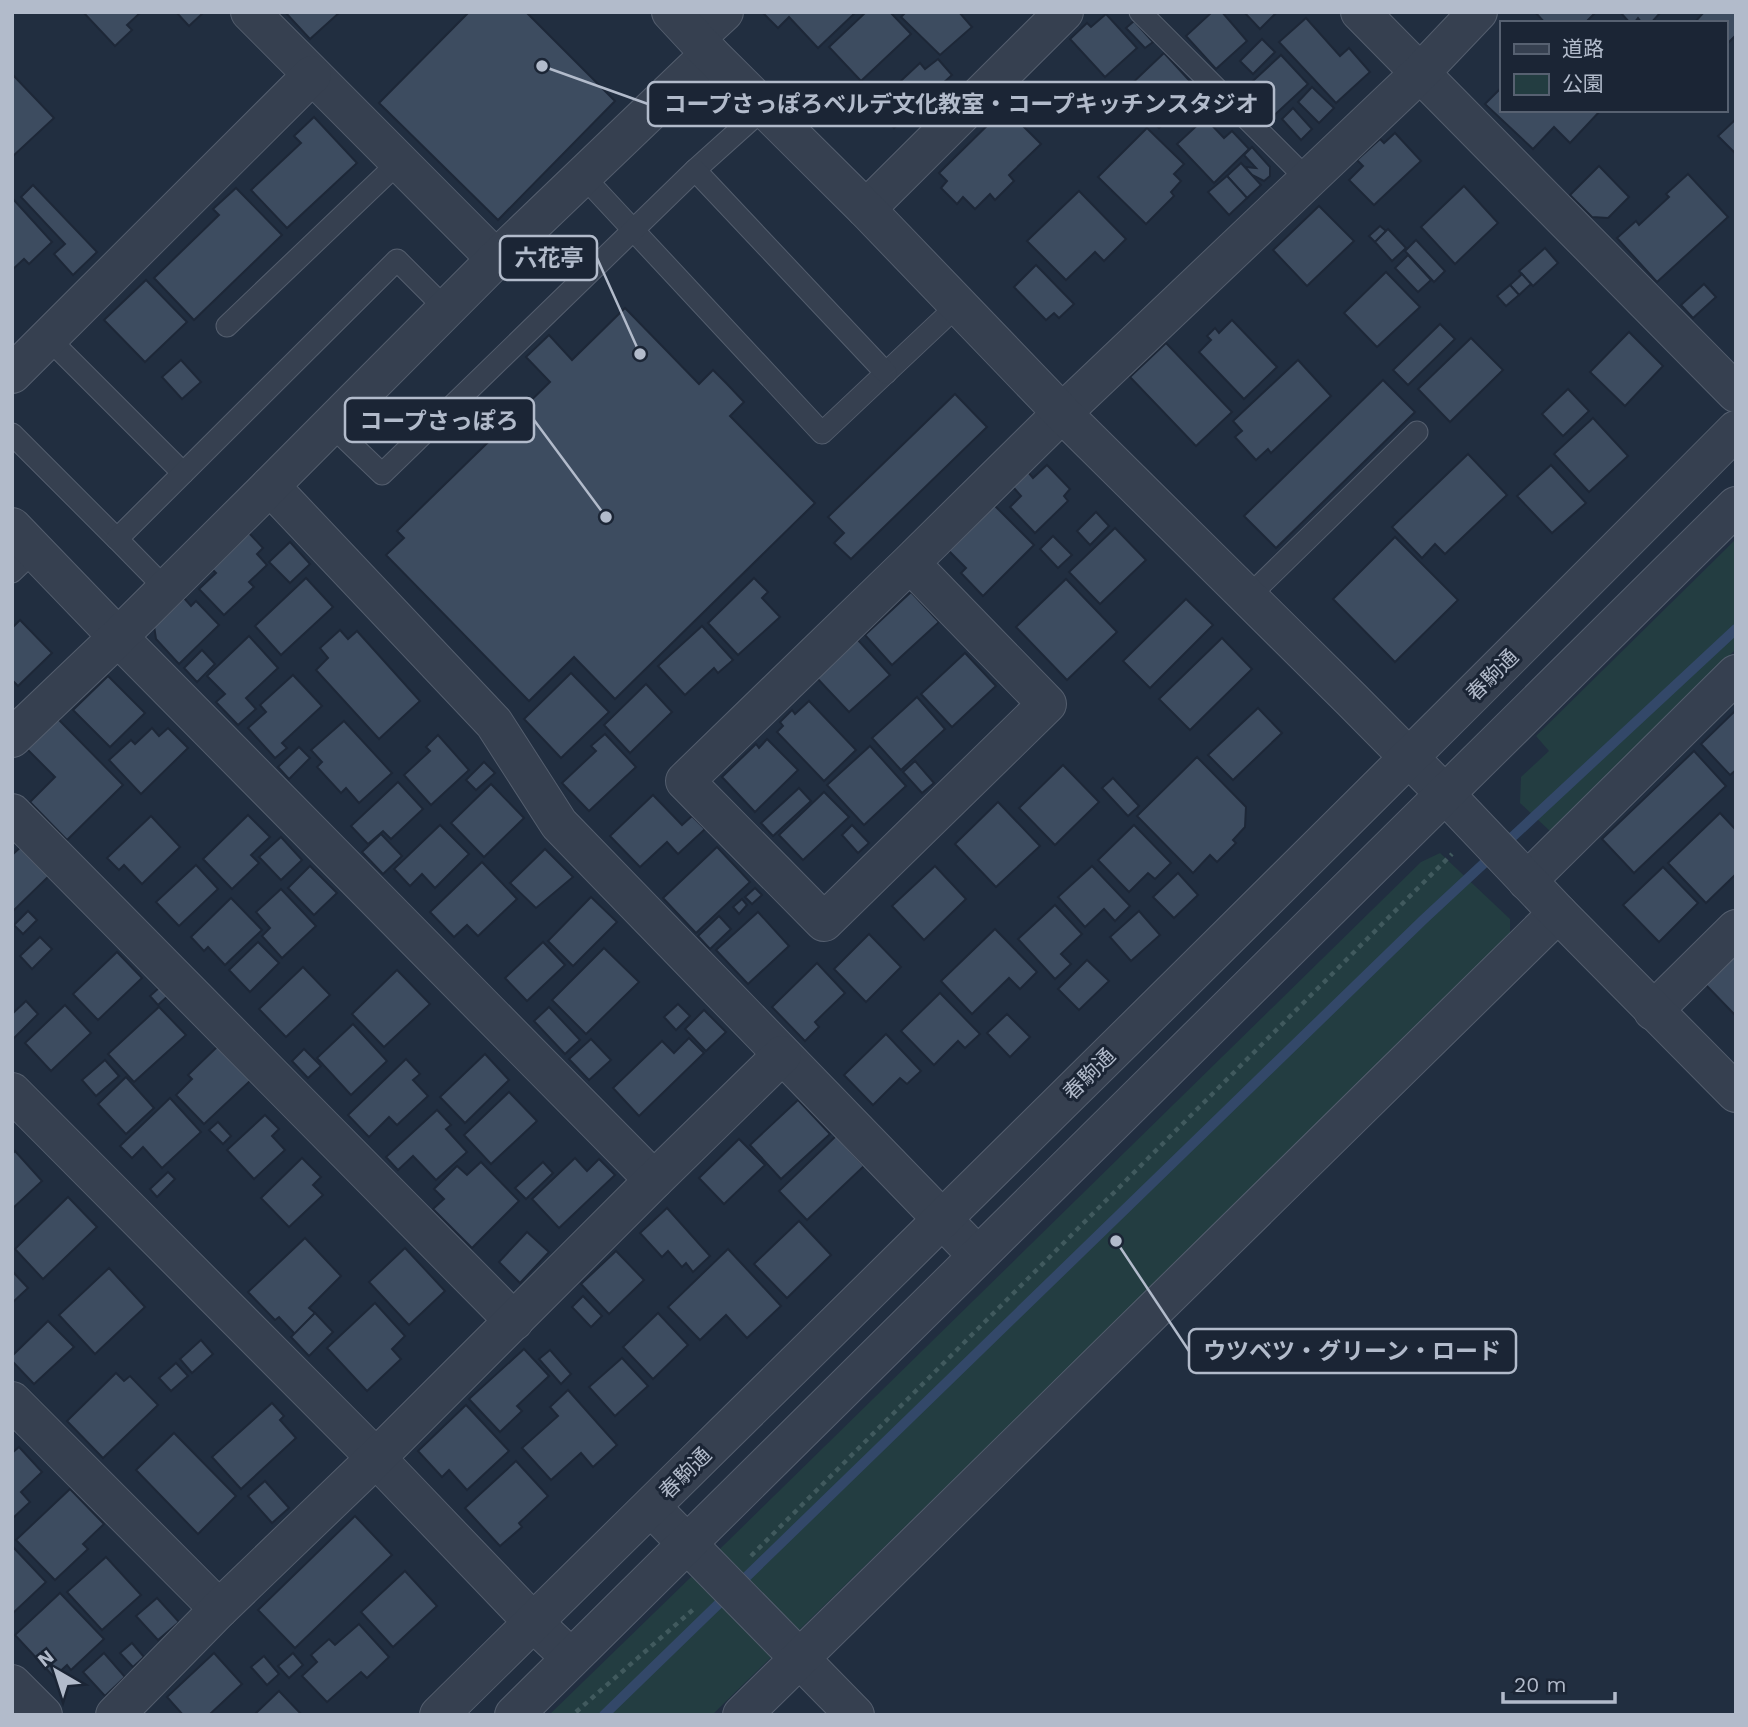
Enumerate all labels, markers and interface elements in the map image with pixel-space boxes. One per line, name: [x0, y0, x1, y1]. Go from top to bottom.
legend: [1500, 21, 1727, 112]
text: 道路: [1562, 36, 1604, 61]
text: 公園: [1562, 71, 1604, 96]
callout: コープさっぽろベルデ文化教室・コープキッチンスタジオ: [648, 82, 1274, 126]
text: コープさっぽろベルデ文化教室・コープキッチンスタジオ: [664, 91, 1258, 118]
callout: 六花亭: [500, 236, 597, 280]
text: 六花亭: [515, 245, 584, 272]
callout: コープさっぽろ: [345, 398, 534, 442]
text: コープさっぽろ: [359, 408, 519, 435]
street label: 春駒通: [1461, 644, 1523, 706]
street label: 春駒通: [1058, 1043, 1120, 1105]
callout: ウツベツ・グリーン・ロード: [1189, 1329, 1516, 1373]
text: ウツベツ・グリーン・ロード: [1203, 1338, 1501, 1365]
street label: 春駒通: [654, 1442, 716, 1504]
north arrow: [21, 1636, 91, 1706]
text: N: [33, 1645, 58, 1672]
scale bar: [1503, 1660, 1615, 1704]
text: 20 m: [1514, 1672, 1566, 1697]

